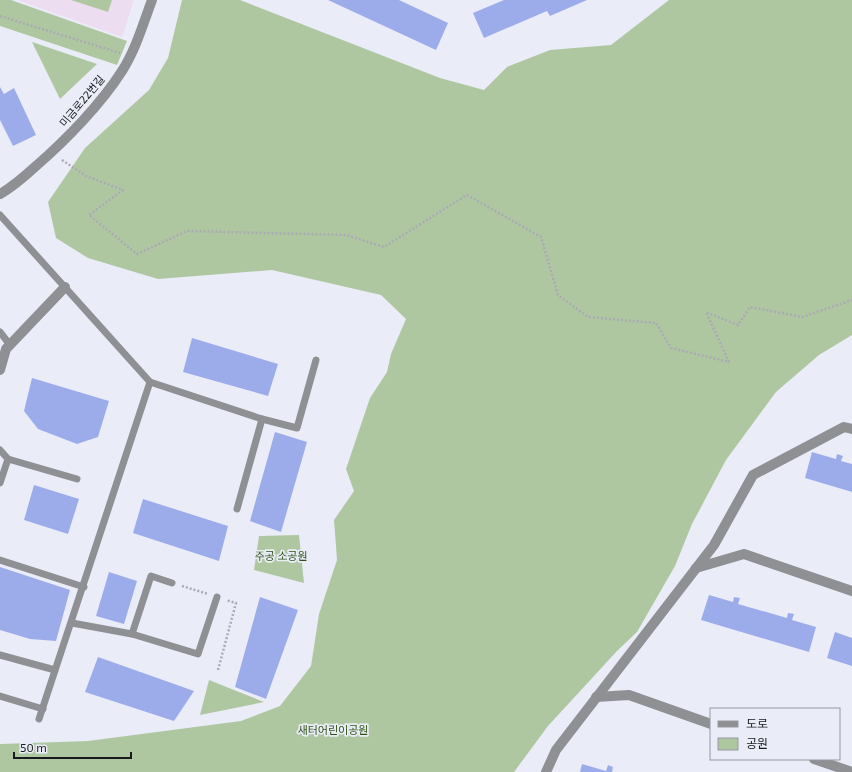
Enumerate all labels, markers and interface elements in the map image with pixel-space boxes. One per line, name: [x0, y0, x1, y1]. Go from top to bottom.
street label: 미금로22번길: [56, 72, 107, 129]
park label: 주공 소공원: [254, 549, 308, 562]
legend: [710, 708, 840, 760]
text: 도로: [746, 716, 768, 730]
park label: 새터어린이공원: [298, 723, 368, 736]
scale bar: [14, 734, 131, 760]
text: 공원: [746, 736, 768, 750]
text: 50 m: [20, 740, 47, 754]

